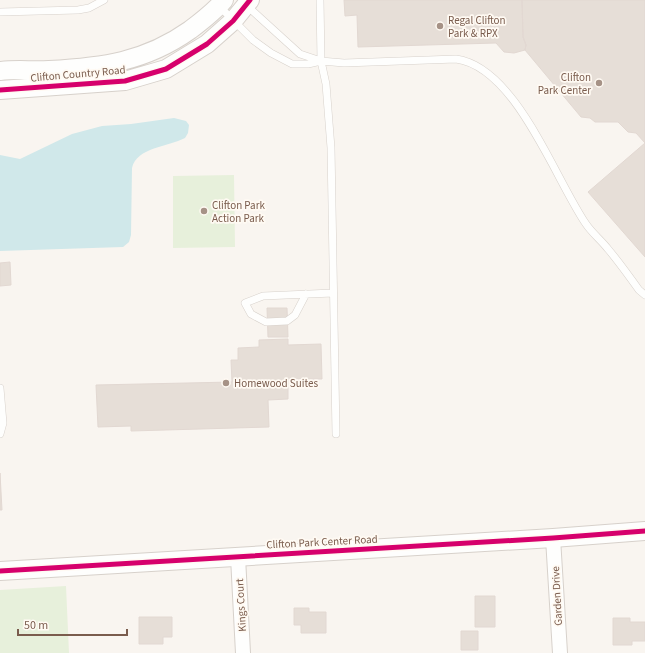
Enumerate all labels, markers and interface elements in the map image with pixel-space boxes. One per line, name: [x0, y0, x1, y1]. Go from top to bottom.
place label: Regal Clifton Park & RPX: [448, 13, 506, 41]
marker: Regal Clifton Park & RPX: [435, 21, 445, 31]
street label: Clifton Country Road: [30, 62, 126, 86]
place label: Clifton Park Center: [538, 70, 591, 98]
marker: Clifton Park Center: [594, 78, 604, 88]
place label: Clifton Park Action Park: [212, 198, 265, 226]
marker: Clifton Park Action Park: [199, 206, 209, 216]
place label: Homewood Suites: [234, 376, 318, 391]
marker: Homewood Suites: [221, 378, 231, 388]
street label: Clifton Park Center Road: [266, 532, 378, 552]
street label: Garden Drive: [548, 565, 566, 626]
street label: Kings Court: [232, 578, 250, 632]
scale bar: [18, 611, 127, 637]
text: 50 m: [24, 617, 48, 634]

